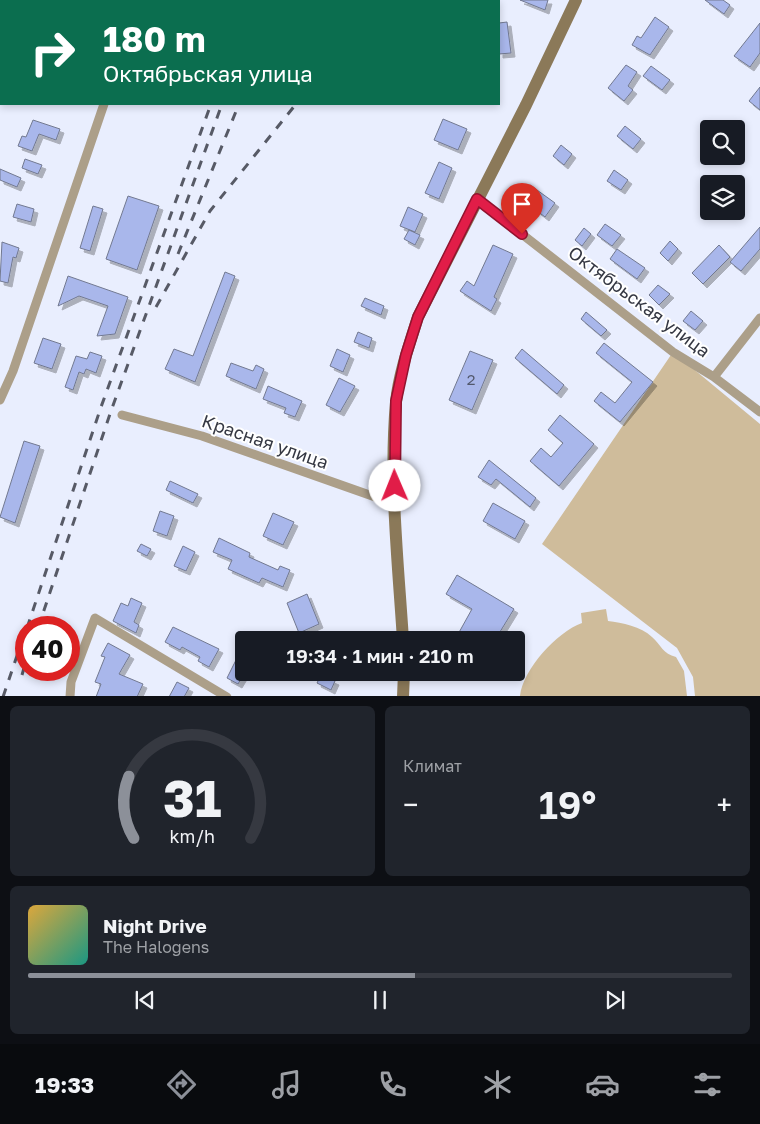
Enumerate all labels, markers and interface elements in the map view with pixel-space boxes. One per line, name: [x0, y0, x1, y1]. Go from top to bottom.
text: 180 m: [103, 18, 206, 60]
icon: right: [20, 20, 85, 85]
text: Октябрьская улица: [103, 60, 313, 87]
map controls: [700, 120, 745, 220]
button: search: [700, 120, 745, 165]
button: layers: [700, 175, 745, 220]
pin: [501, 183, 543, 234]
icon: arrive: [508, 190, 536, 218]
street label: Октябрьская улица: [564, 241, 715, 362]
house number: 2: [467, 370, 475, 388]
street label: Красная улица: [199, 409, 331, 473]
position arrow: [368, 459, 420, 511]
speed limit sign: 40: [15, 616, 80, 681]
text: 19:34 · 1 мин · 210 m: [286, 644, 474, 667]
text: Климат: [403, 756, 462, 776]
text: 31: [163, 766, 222, 828]
text: 19°: [539, 782, 596, 827]
text: −: [403, 788, 418, 821]
text: +: [717, 788, 732, 821]
text: km/h: [170, 825, 215, 847]
text: Night Drive: [103, 914, 207, 937]
text: The Halogens: [103, 937, 209, 957]
icon: previous: [131, 986, 159, 1014]
icon: pause: [366, 986, 394, 1014]
icon: next: [601, 986, 629, 1014]
icon: directions: [164, 1067, 199, 1102]
icon: music: [269, 1067, 304, 1102]
icon: phone: [375, 1067, 410, 1102]
icon: climate: [480, 1067, 515, 1102]
icon: car: [585, 1067, 620, 1102]
icon: filters: [690, 1067, 725, 1102]
text: 19:33: [35, 1071, 94, 1098]

